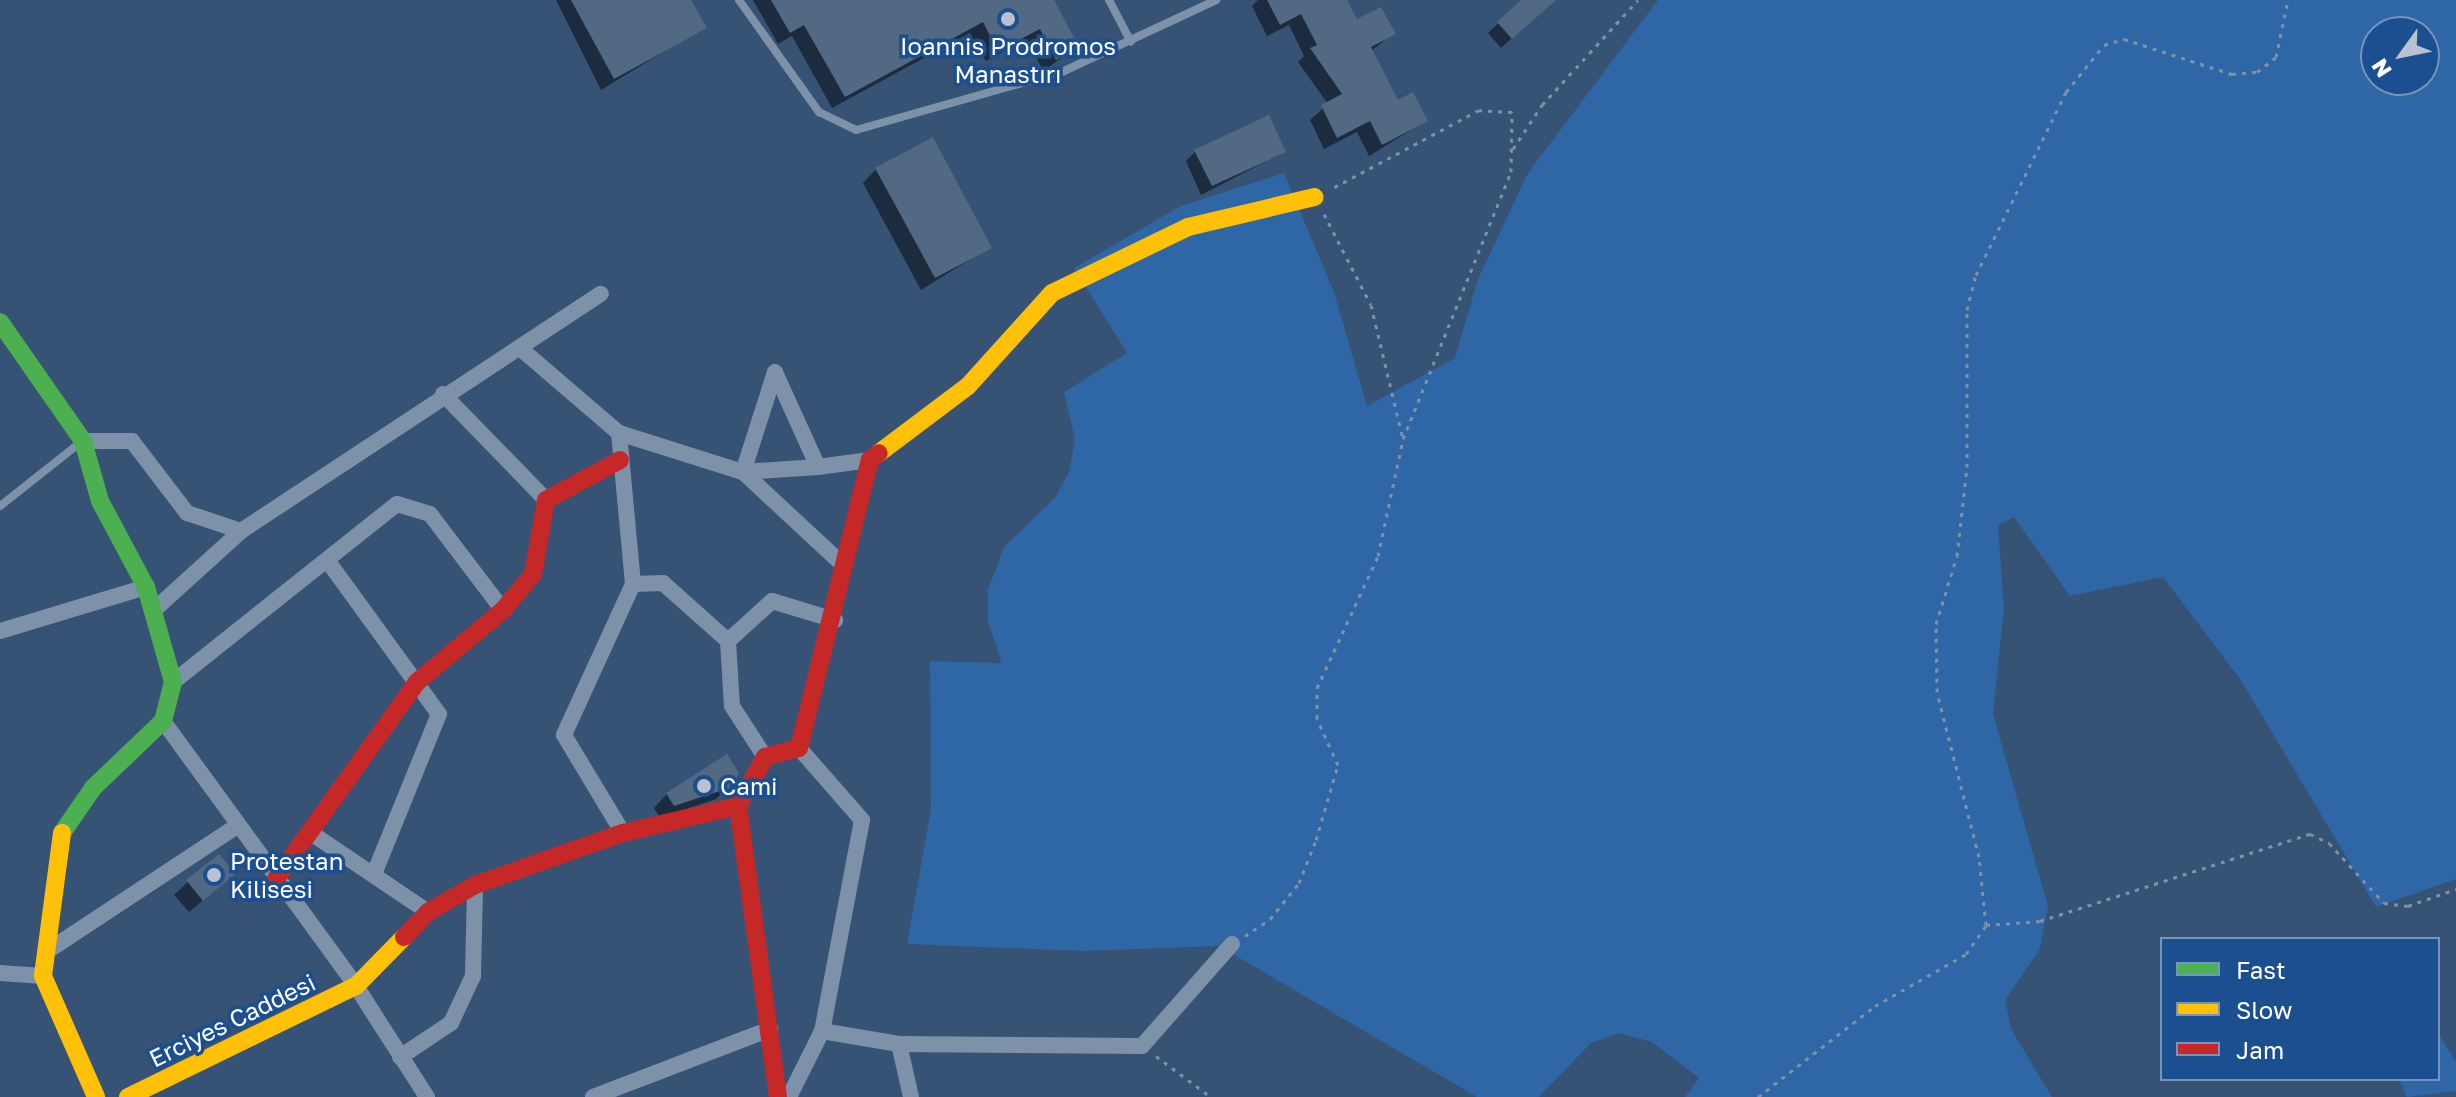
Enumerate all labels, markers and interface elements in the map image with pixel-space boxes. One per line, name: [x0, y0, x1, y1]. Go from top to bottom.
marker: Ioannis Prodromos Manastırı: [999, 10, 1017, 28]
north arrow: [2360, 16, 2440, 96]
place label: Ioannis Prodromos Manastırı: [900, 32, 1116, 88]
text: N: [2365, 54, 2397, 83]
place label: Cami: [720, 772, 778, 800]
marker: Cami: [695, 777, 713, 795]
place label: Protestan Kilisesi: [230, 847, 343, 903]
marker: Protestan Kilisesi: [205, 866, 223, 884]
legend: [2160, 937, 2440, 1081]
text: Fast: [2236, 955, 2286, 984]
street label: Erciyes Caddesi: [144, 967, 320, 1073]
text: Slow: [2236, 995, 2292, 1024]
text: Jam: [2236, 1035, 2284, 1064]

